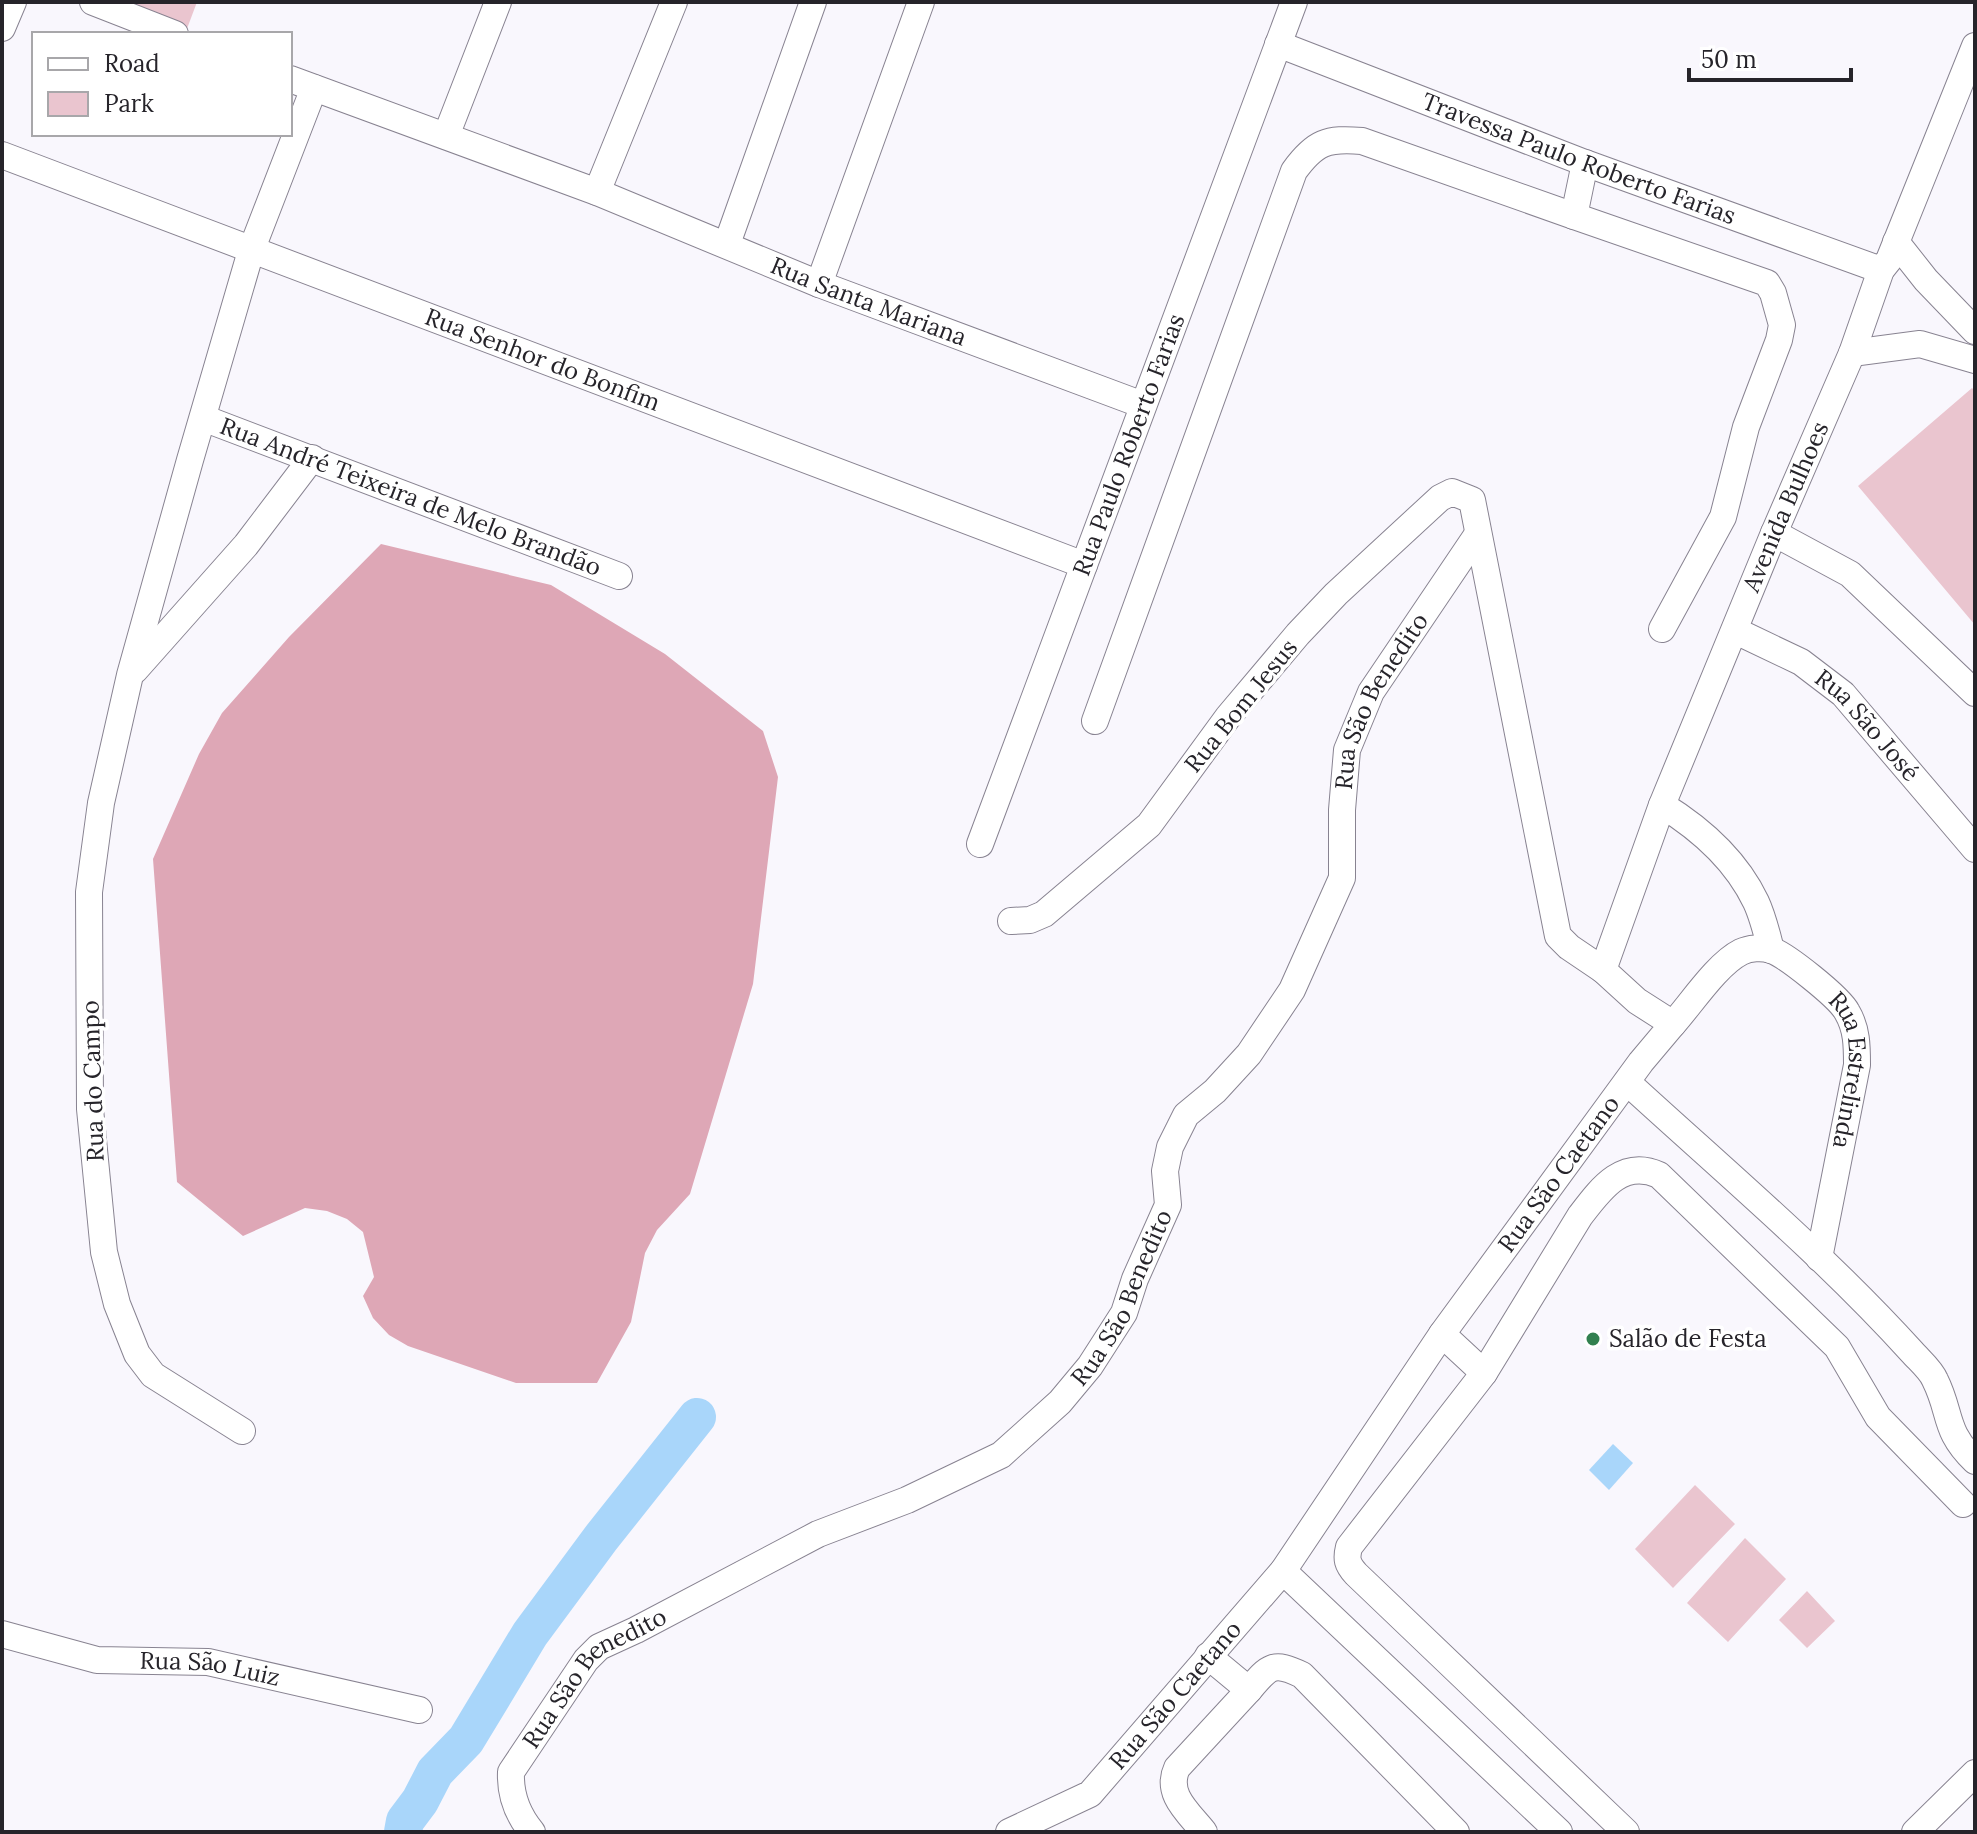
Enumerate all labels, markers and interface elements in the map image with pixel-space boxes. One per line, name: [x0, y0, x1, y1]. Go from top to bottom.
legend: [32, 32, 292, 136]
scale bar: [1689, 32, 1851, 82]
text: 50 m: [1701, 44, 1757, 75]
text: Road: [104, 48, 160, 79]
street label: Travessa Paulo Roberto Farias: [1418, 85, 1740, 231]
text: Park: [104, 88, 154, 119]
street label: Rua Santa Mariana: [766, 250, 971, 353]
street label: Rua Senhor do Bonfim: [421, 301, 665, 418]
street label: Rua Paulo Roberto Farias: [1065, 309, 1191, 580]
street label: Rua André Teixeira de Melo Brandão: [216, 410, 606, 583]
street label: Avenida Bulhoes: [1735, 417, 1835, 597]
street label: Rua São Benedito: [1328, 607, 1435, 791]
street label: Rua Bom Jesus: [1177, 633, 1304, 779]
street label: Rua São José: [1809, 662, 1926, 787]
street label: Rua Estrelinda: [1822, 985, 1873, 1151]
street label: Rua do Campo: [74, 1000, 111, 1162]
street label: Rua São Caetano: [1491, 1089, 1626, 1258]
street label: Rua São Benedito: [1064, 1205, 1179, 1392]
place label: Salão de Festa: [1609, 1323, 1767, 1354]
marker: Salão de Festa: [1584, 1330, 1602, 1348]
street label: Rua São Benedito: [515, 1601, 672, 1754]
street label: Rua São Caetano: [1102, 1614, 1248, 1776]
street label: Rua São Luiz: [139, 1645, 283, 1693]

